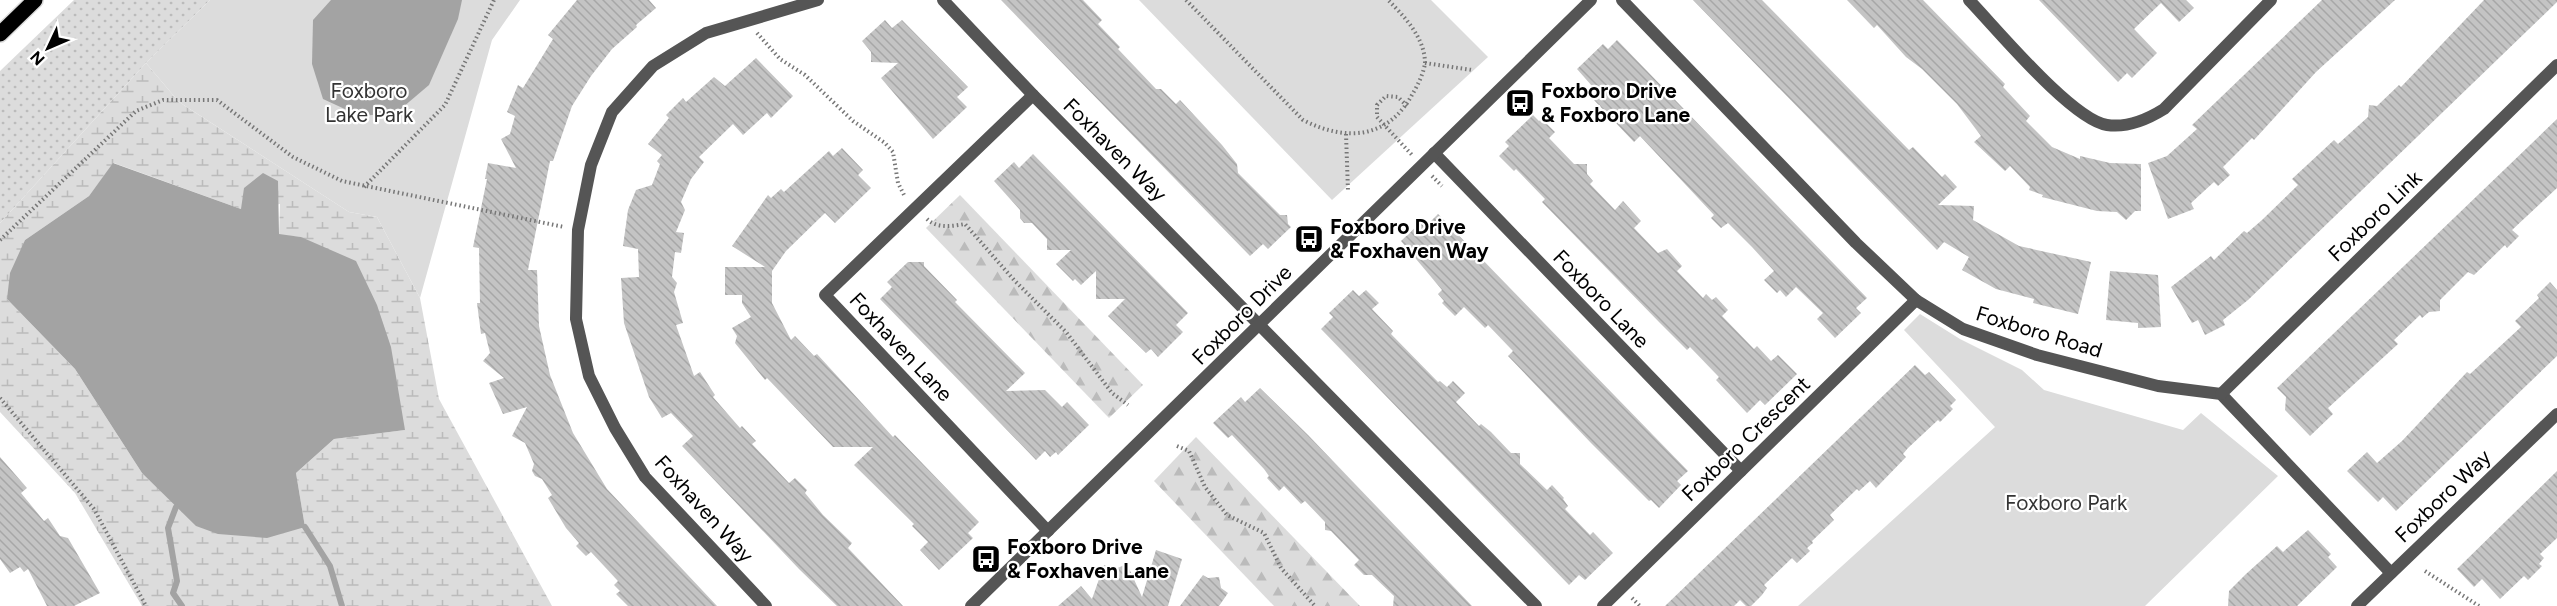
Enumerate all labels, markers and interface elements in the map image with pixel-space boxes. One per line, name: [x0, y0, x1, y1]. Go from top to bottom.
north arrow: [18, 18, 78, 78]
text: N: [26, 47, 49, 69]
park label: Foxboro Lake Park: [325, 78, 414, 127]
place label: Foxboro Drive & Foxboro Lane: [1541, 78, 1690, 127]
bus stop icon: Foxboro Drive & Foxboro Lane: [1504, 87, 1536, 119]
street label: Foxhaven Way: [1059, 93, 1172, 206]
street label: Foxboro Link: [2323, 164, 2427, 266]
place label: Foxboro Drive & Foxhaven Way: [1330, 214, 1490, 263]
bus stop icon: Foxboro Drive & Foxhaven Way: [1293, 223, 1325, 255]
street label: Foxboro Lane: [1548, 244, 1655, 353]
street label: Foxboro Drive: [1187, 260, 1297, 370]
street label: Foxhaven Lane: [845, 287, 958, 406]
street label: Foxboro Road: [1973, 300, 2105, 363]
street label: Foxboro Crescent: [1676, 371, 1815, 506]
street label: Foxboro Way: [2390, 444, 2496, 547]
street label: Foxhaven Way: [650, 450, 759, 567]
park label: Foxboro Park: [2005, 490, 2128, 515]
place label: Foxboro Drive & Foxhaven Lane: [1007, 534, 1169, 583]
bus stop icon: Foxboro Drive & Foxhaven Lane: [970, 543, 1002, 575]

